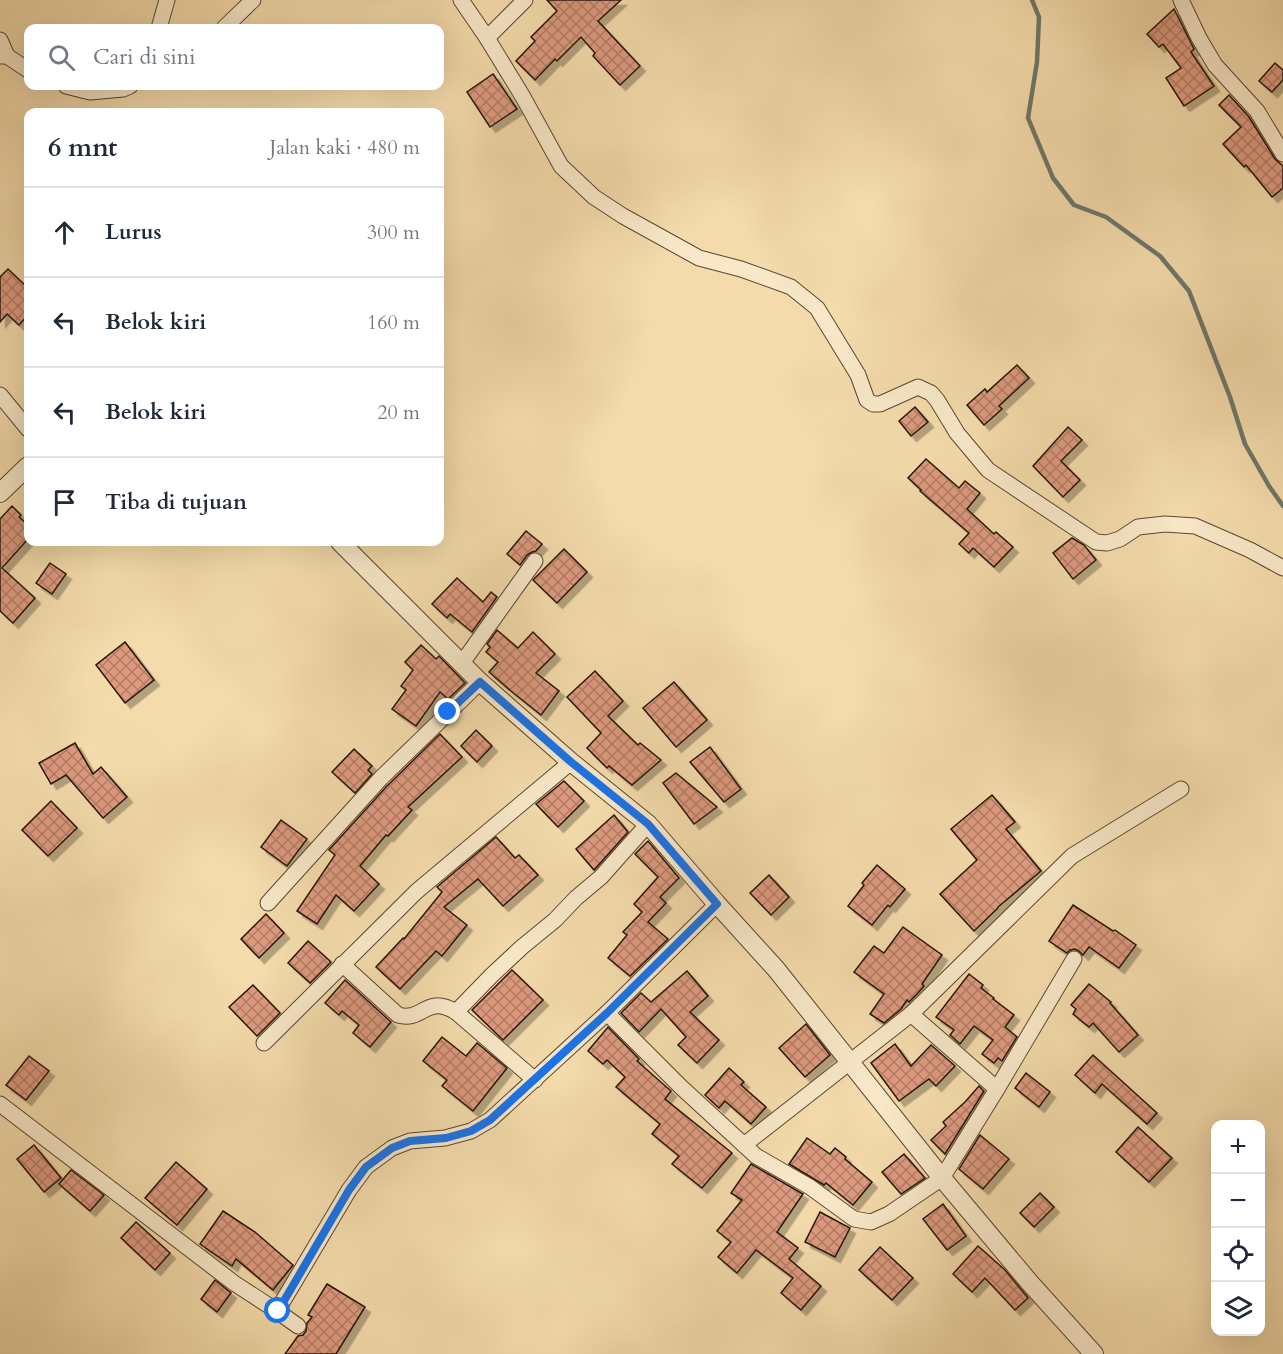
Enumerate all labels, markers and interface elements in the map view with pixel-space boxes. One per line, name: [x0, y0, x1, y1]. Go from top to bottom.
search box: [24, 24, 444, 90]
icon: search: [45, 41, 78, 74]
text: Cari di sini: [93, 42, 196, 72]
text: 6 mnt: [48, 130, 117, 165]
text: Jalan kaki · 480 m: [270, 134, 420, 161]
icon: ahead: [48, 216, 81, 249]
text: Lurus: [105, 217, 162, 247]
text: 300 m: [367, 219, 420, 246]
icon: left: [48, 306, 81, 339]
text: Belok kiri: [105, 307, 206, 337]
text: 160 m: [367, 309, 420, 336]
icon: left: [48, 396, 81, 429]
text: Belok kiri: [105, 397, 206, 427]
text: 20 m: [377, 399, 420, 426]
icon: arrive: [48, 486, 81, 519]
text: Tiba di tujuan: [105, 487, 247, 517]
route end: [434, 698, 460, 724]
map controls: [1211, 1120, 1265, 1336]
button: +: [1211, 1120, 1265, 1174]
button: −: [1211, 1174, 1265, 1228]
button: locate: [1211, 1228, 1265, 1282]
button: layers: [1211, 1282, 1265, 1336]
route start: [264, 1297, 290, 1323]

